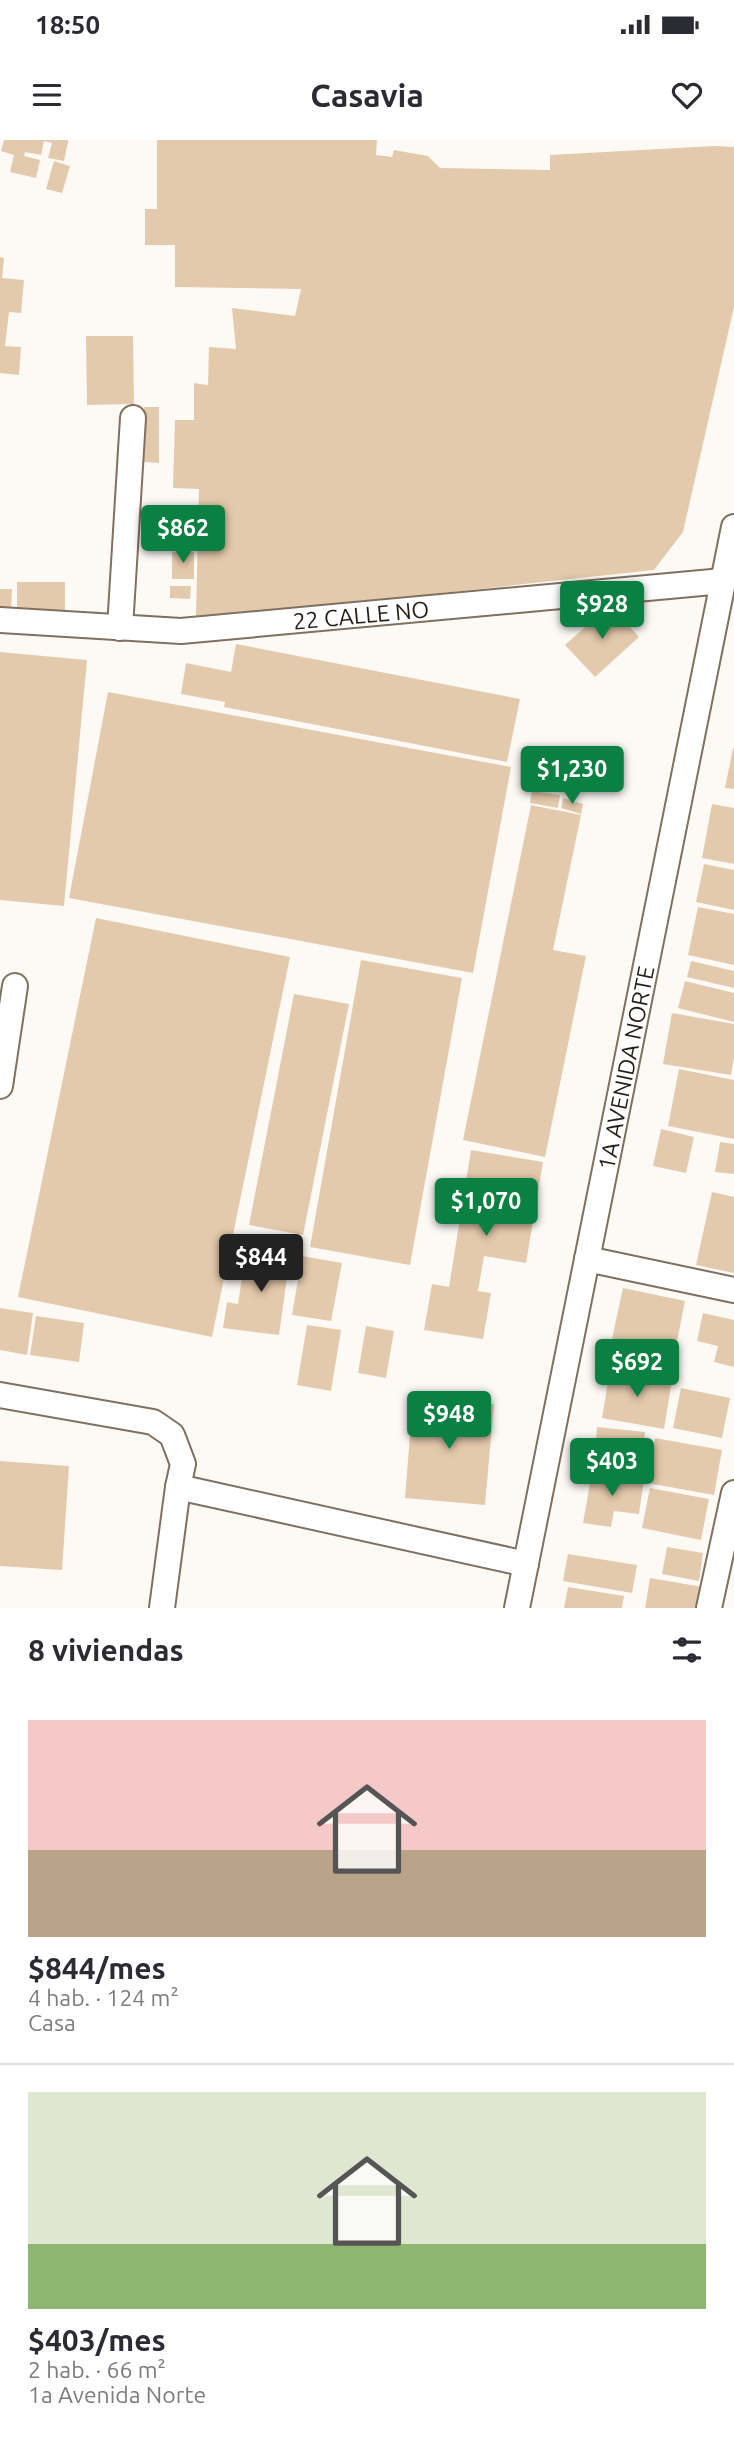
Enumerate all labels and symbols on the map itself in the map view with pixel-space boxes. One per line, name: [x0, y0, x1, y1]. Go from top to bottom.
pin: $862: [142, 506, 224, 565]
pin: $928: [561, 582, 643, 641]
street label: 22 CALLE NO: [292, 596, 430, 633]
pin: $1,230: [515, 746, 629, 806]
street label: 1A AVENIDA NORTE: [593, 964, 658, 1172]
pin: $1,070: [429, 1178, 543, 1238]
pin: $844: [220, 1234, 302, 1294]
pin: $692: [596, 1340, 678, 1399]
pin: $948: [408, 1392, 490, 1451]
pin: $403: [571, 1438, 653, 1498]

